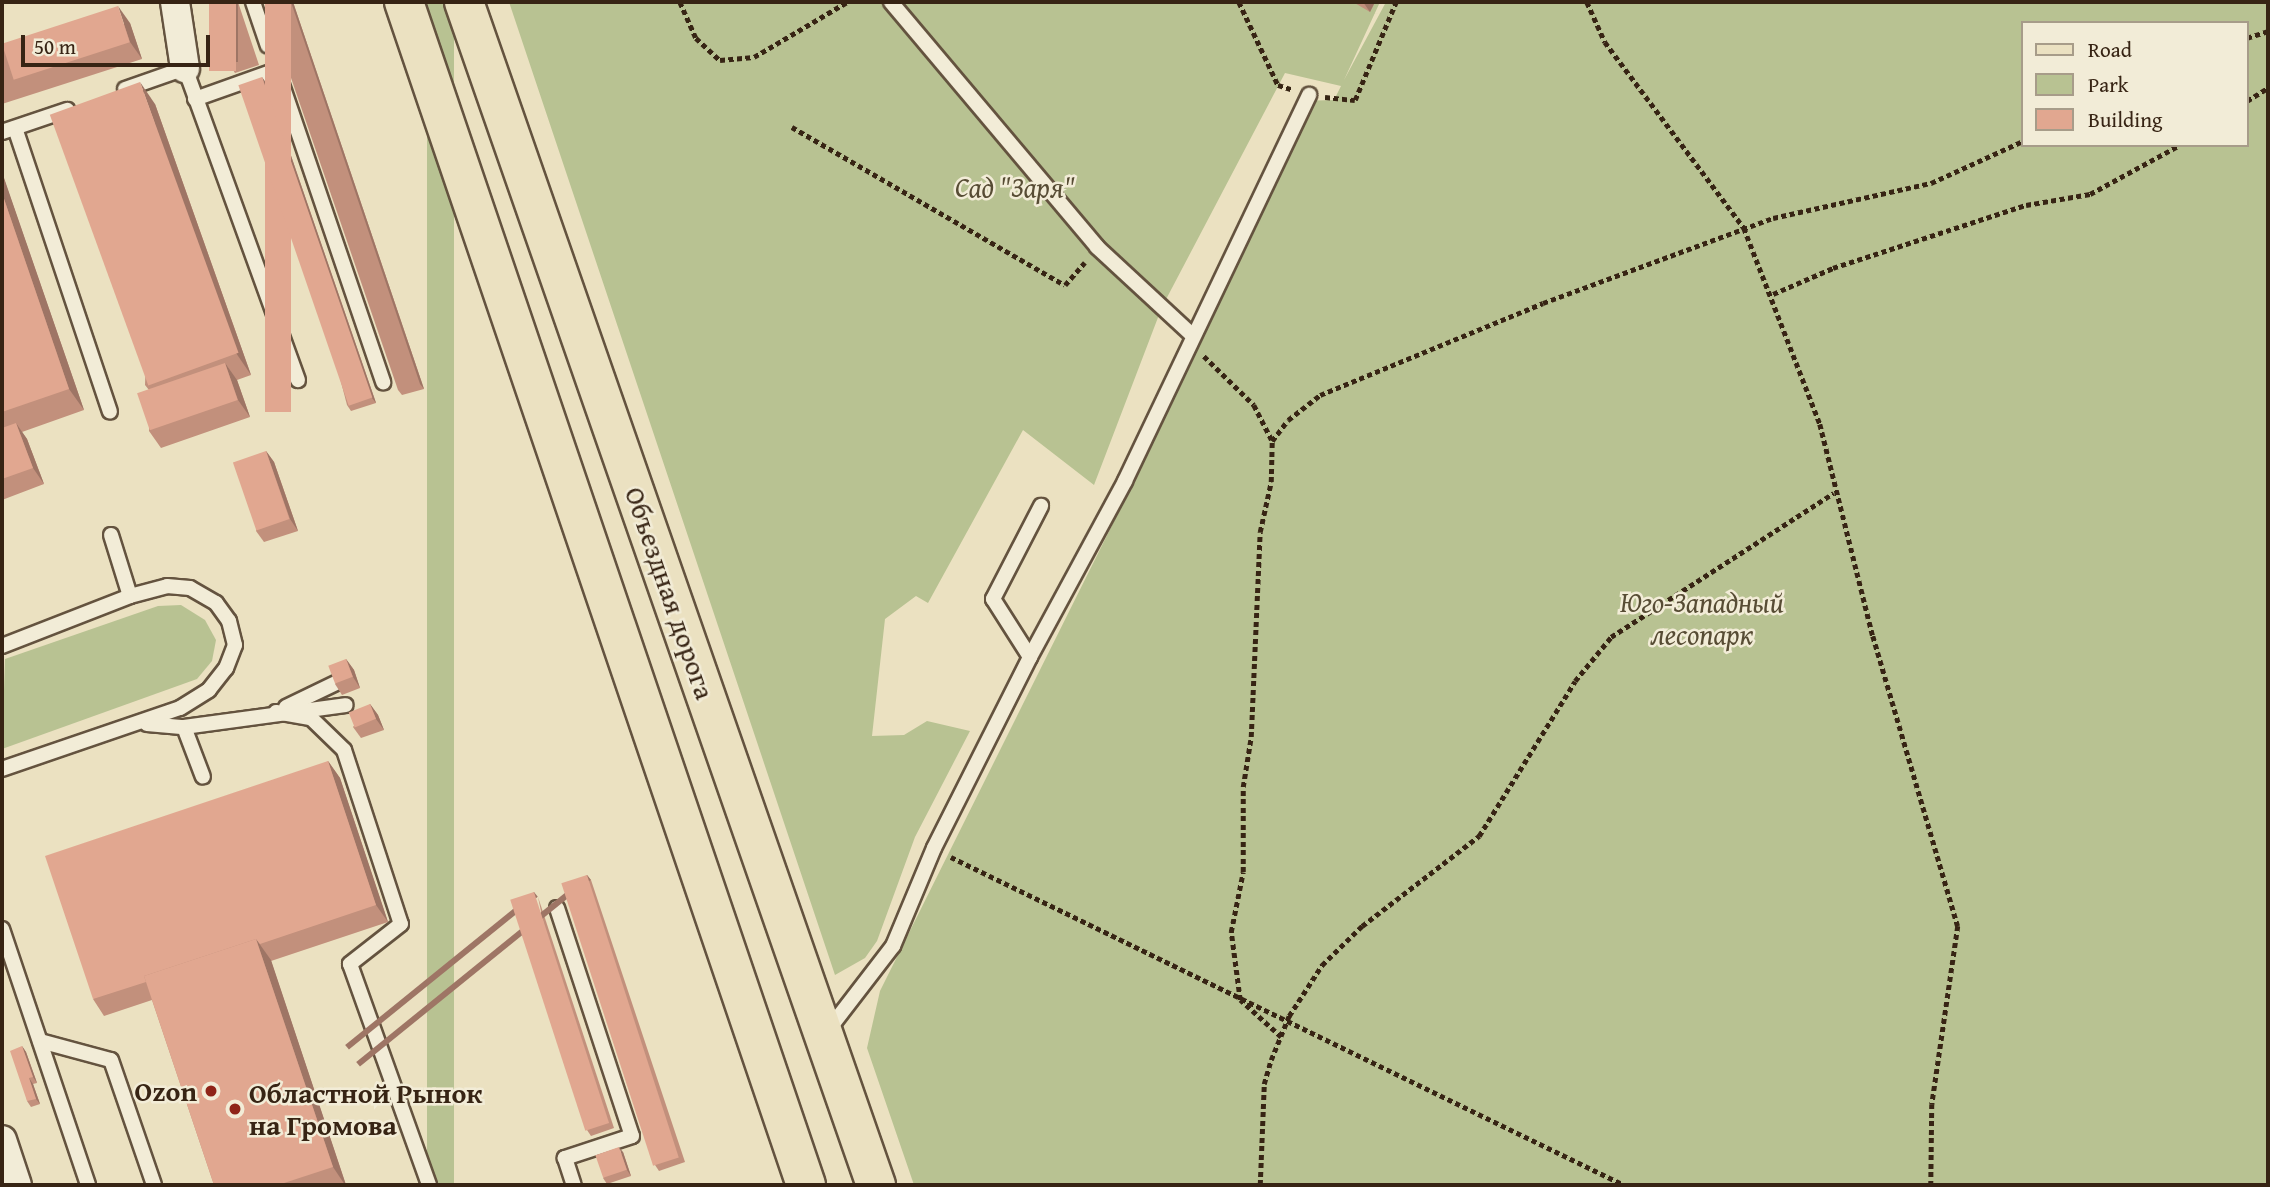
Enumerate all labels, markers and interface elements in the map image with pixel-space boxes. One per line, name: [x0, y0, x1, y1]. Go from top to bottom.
scale bar: [24, 21, 214, 65]
legend: [2022, 21, 2249, 147]
text: 50 m: [34, 31, 76, 62]
text: Road: [2088, 34, 2132, 65]
text: Park: [2088, 69, 2129, 100]
text: Building: [2088, 104, 2162, 135]
park label: Сад "Заря": [955, 170, 1075, 204]
street label: Объездная дорога: [618, 482, 722, 704]
park label: Юго-Западный лесопарк: [1620, 585, 1784, 651]
place label: Ozon: [135, 1074, 197, 1108]
place label: Областной Рынок на Громова: [249, 1076, 482, 1142]
marker: Ozon: [203, 1083, 219, 1099]
marker: Областной Рынок на Громова: [227, 1101, 243, 1117]

